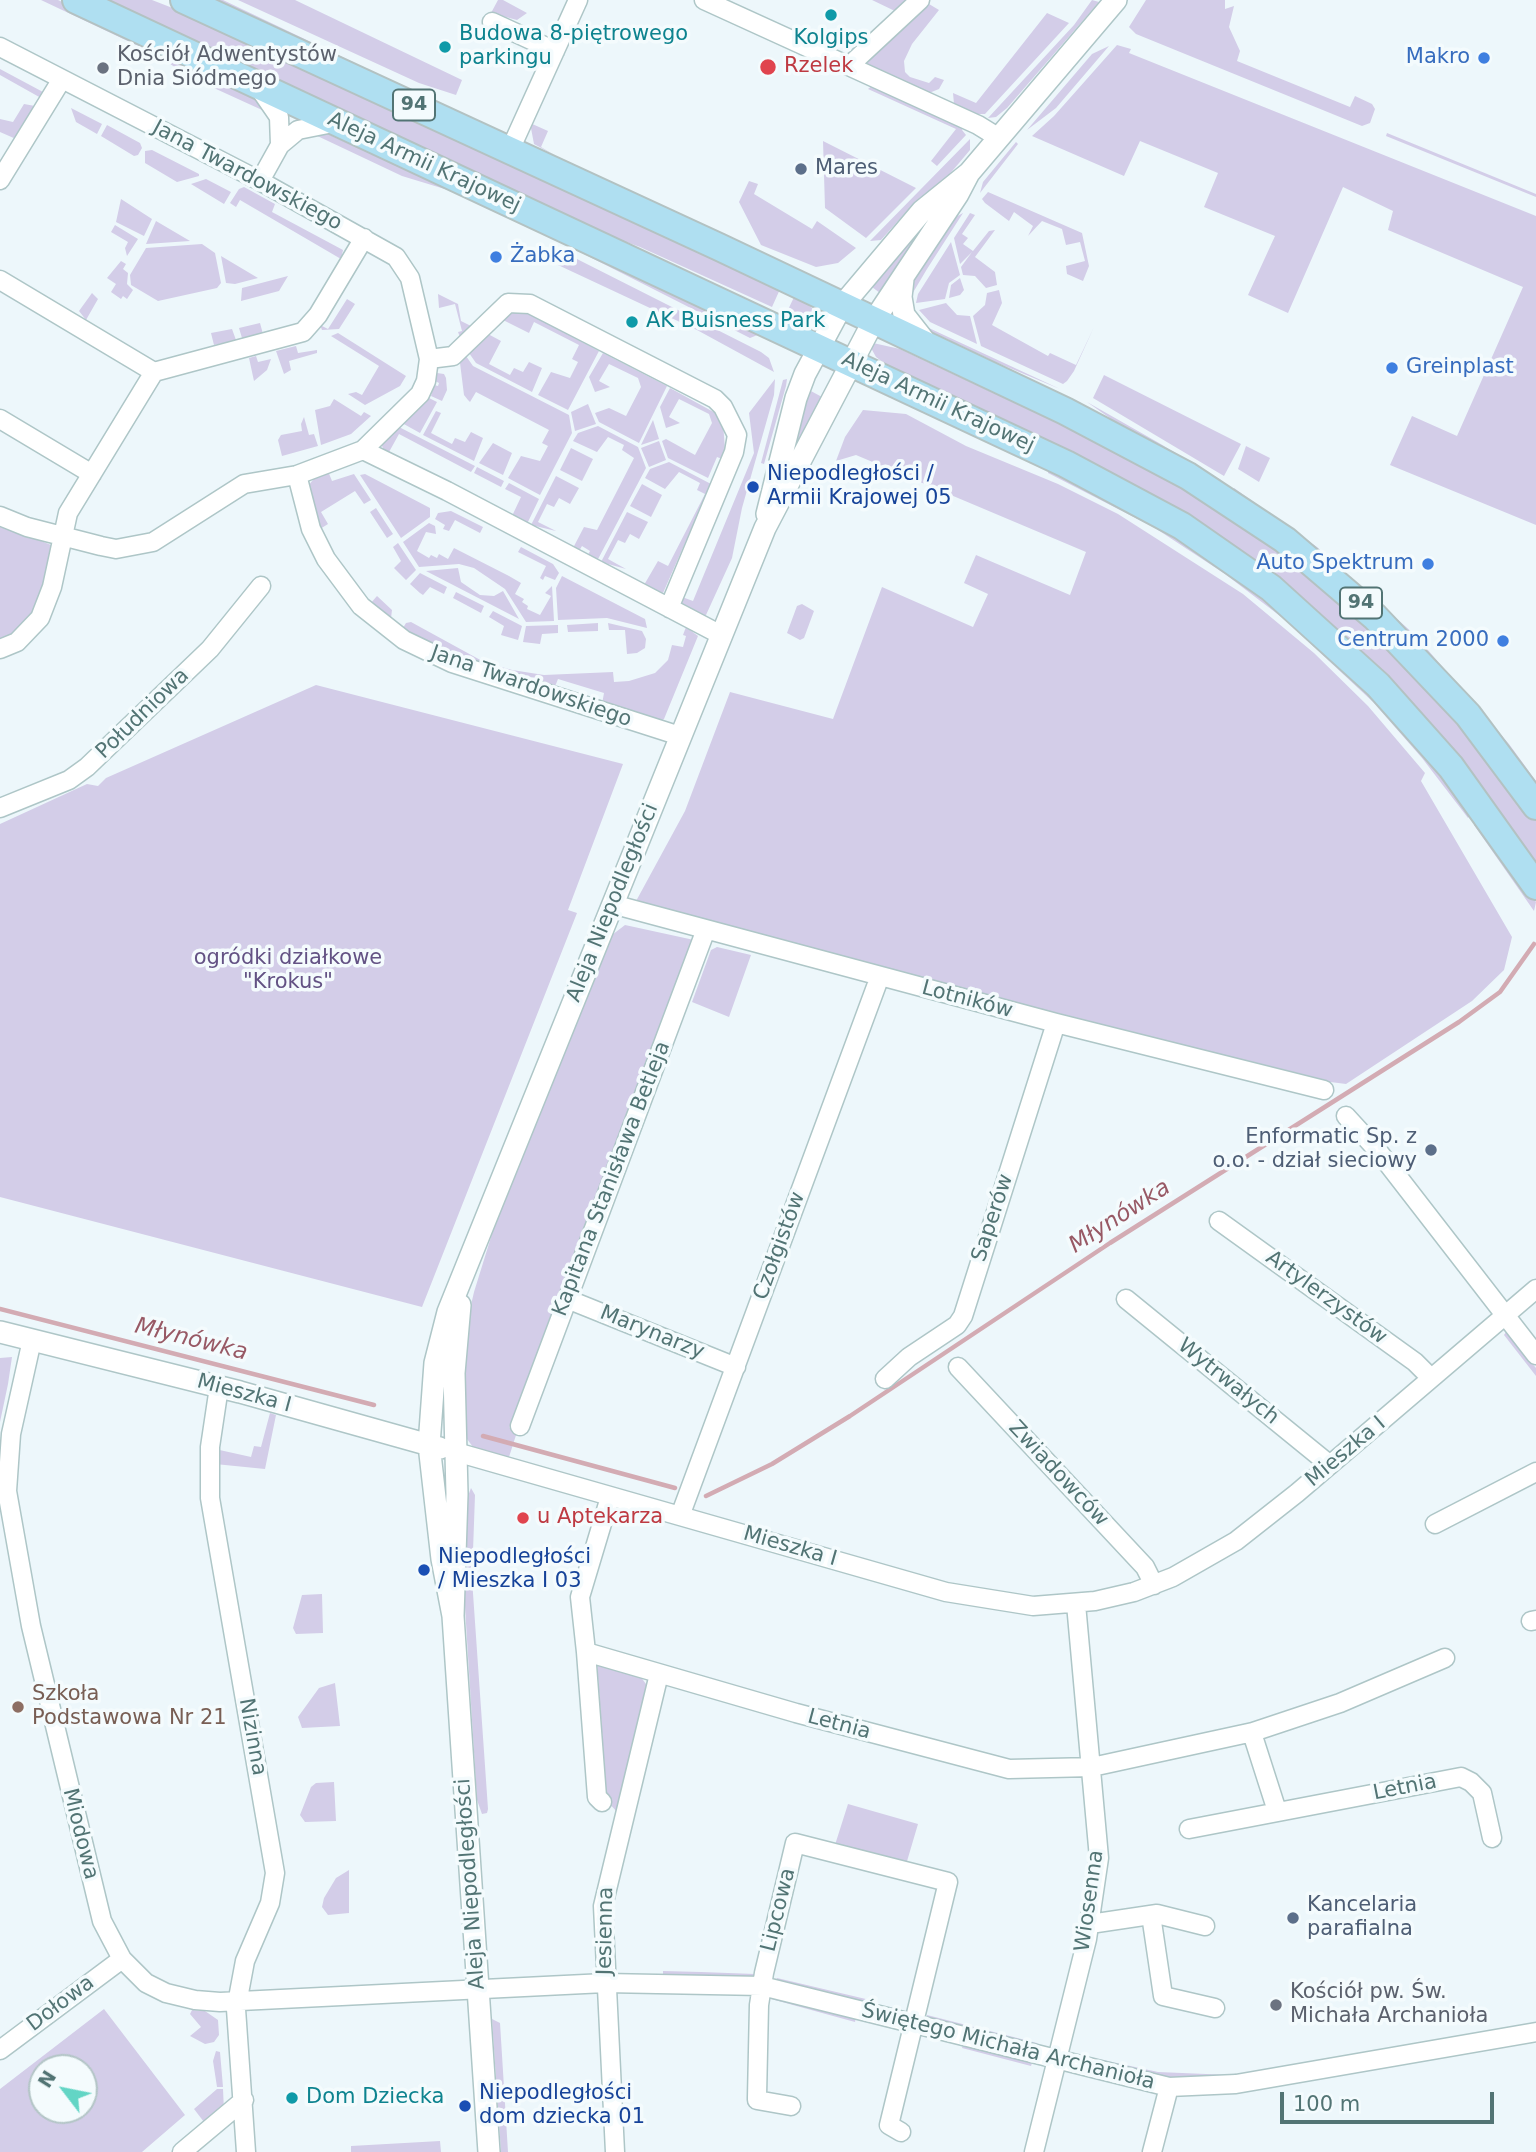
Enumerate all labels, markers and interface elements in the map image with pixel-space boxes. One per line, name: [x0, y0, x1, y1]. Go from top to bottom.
marker: Kolgips: [823, 7, 839, 23]
place label: Budowa 8-piętrowego parkingu: [459, 22, 688, 72]
place label: Kolgips: [794, 26, 868, 52]
marker: Budowa 8-piętrowego parkingu: [437, 39, 453, 55]
place label: Kościół Adwentystów Dnia Siódmego: [117, 43, 337, 93]
place label: Makro: [1406, 45, 1470, 71]
marker: Makro: [1476, 50, 1492, 66]
place label: Rzelek: [784, 54, 853, 80]
marker: Rzelek: [758, 57, 778, 77]
marker: Kościół Adwentystów Dnia Siódmego: [95, 60, 111, 76]
road number: 94: [393, 90, 435, 120]
street label: Aleja Armii Krajowej: [324, 107, 524, 219]
street label: Jana Twardowskiego: [148, 115, 346, 237]
place label: Mares: [815, 156, 878, 182]
marker: Mares: [793, 161, 809, 177]
place label: Żabka: [510, 244, 575, 270]
marker: Żabka: [488, 249, 504, 265]
place label: AK Buisness Park: [646, 309, 825, 335]
marker: AK Buisness Park: [624, 314, 640, 330]
street label: Aleja Armii Krajowej: [838, 347, 1038, 459]
place label: Greinplast: [1406, 355, 1514, 381]
marker: Greinplast: [1384, 360, 1400, 376]
place label: Niepodległości / Armii Krajowej 05: [767, 462, 952, 512]
marker: Niepodległości / Armii Krajowej 05: [745, 479, 761, 495]
place label: Auto Spektrum: [1256, 551, 1414, 577]
marker: Auto Spektrum: [1420, 556, 1436, 572]
road number: 94: [1340, 588, 1382, 618]
place label: Centrum 2000: [1337, 628, 1489, 654]
marker: Centrum 2000: [1495, 633, 1511, 649]
street label: Jana Twardowskiego: [427, 641, 635, 733]
street label: Południowa: [91, 663, 195, 765]
street label: Aleja Niepodległości: [562, 800, 664, 1006]
park label: ogródki działkowe "Krokus": [194, 946, 382, 996]
street label: Lotników: [919, 976, 1015, 1024]
street label: Kapitana Stanisława Betleja: [548, 1038, 676, 1320]
place label: Enformatic Sp. z o.o. - dział sieciowy: [1213, 1125, 1417, 1175]
marker: Enformatic Sp. z o.o. - dział sieciowy: [1423, 1142, 1439, 1158]
street label: Saperów: [967, 1171, 1019, 1265]
water label: Młynówka: [1064, 1174, 1176, 1260]
street label: Czołgistów: [749, 1189, 811, 1303]
street label: Artylerzystów: [1260, 1246, 1392, 1350]
street label: Marynarzy: [596, 1301, 708, 1365]
water label: Młynówka: [132, 1313, 250, 1367]
street label: Wytrwałych: [1172, 1334, 1284, 1430]
street label: Mieszka I: [194, 1369, 294, 1419]
street label: Mieszka I: [1301, 1411, 1391, 1493]
street label: Zwiadowców: [1003, 1416, 1113, 1532]
place label: u Aptekarza: [537, 1505, 663, 1531]
marker: u Aptekarza: [515, 1510, 531, 1526]
street label: Mieszka I: [740, 1522, 840, 1572]
place label: Niepodległości / Mieszka I 03: [438, 1545, 591, 1595]
marker: Niepodległości / Mieszka I 03: [416, 1562, 432, 1578]
place label: Szkoła Podstawowa Nr 21: [32, 1682, 227, 1732]
street label: Nizinna: [233, 1696, 271, 1778]
marker: Szkoła Podstawowa Nr 21: [10, 1699, 26, 1715]
street label: Letnia: [805, 1704, 873, 1746]
street label: Letnia: [1371, 1769, 1439, 1807]
street label: Aleja Niepodległości: [451, 1778, 491, 1990]
street label: Miodowa: [57, 1786, 103, 1882]
street label: Wiosenna: [1070, 1849, 1110, 1953]
street label: Lipcowa: [756, 1866, 802, 1954]
street label: Jesienna: [593, 1887, 619, 1975]
place label: Kancelaria parafialna: [1307, 1893, 1417, 1943]
marker: Kancelaria parafialna: [1285, 1910, 1301, 1926]
street label: Dołowa: [22, 1971, 100, 2037]
place label: Kościół pw. Św. Michała Archanioła: [1290, 1980, 1488, 2030]
marker: Kościół pw. Św. Michała Archanioła: [1268, 1997, 1284, 2013]
street label: Świętego Michała Archanioła: [859, 1998, 1157, 2096]
north arrow: [28, 2054, 98, 2124]
text: N: [33, 2066, 60, 2092]
scale bar: [1284, 2078, 1498, 2122]
place label: Niepodległości dom dziecka 01: [479, 2081, 645, 2131]
place label: Dom Dziecka: [306, 2085, 444, 2111]
marker: Dom Dziecka: [284, 2090, 300, 2106]
text: 100 m: [1293, 2092, 1360, 2116]
marker: Niepodległości dom dziecka 01: [457, 2098, 473, 2114]

